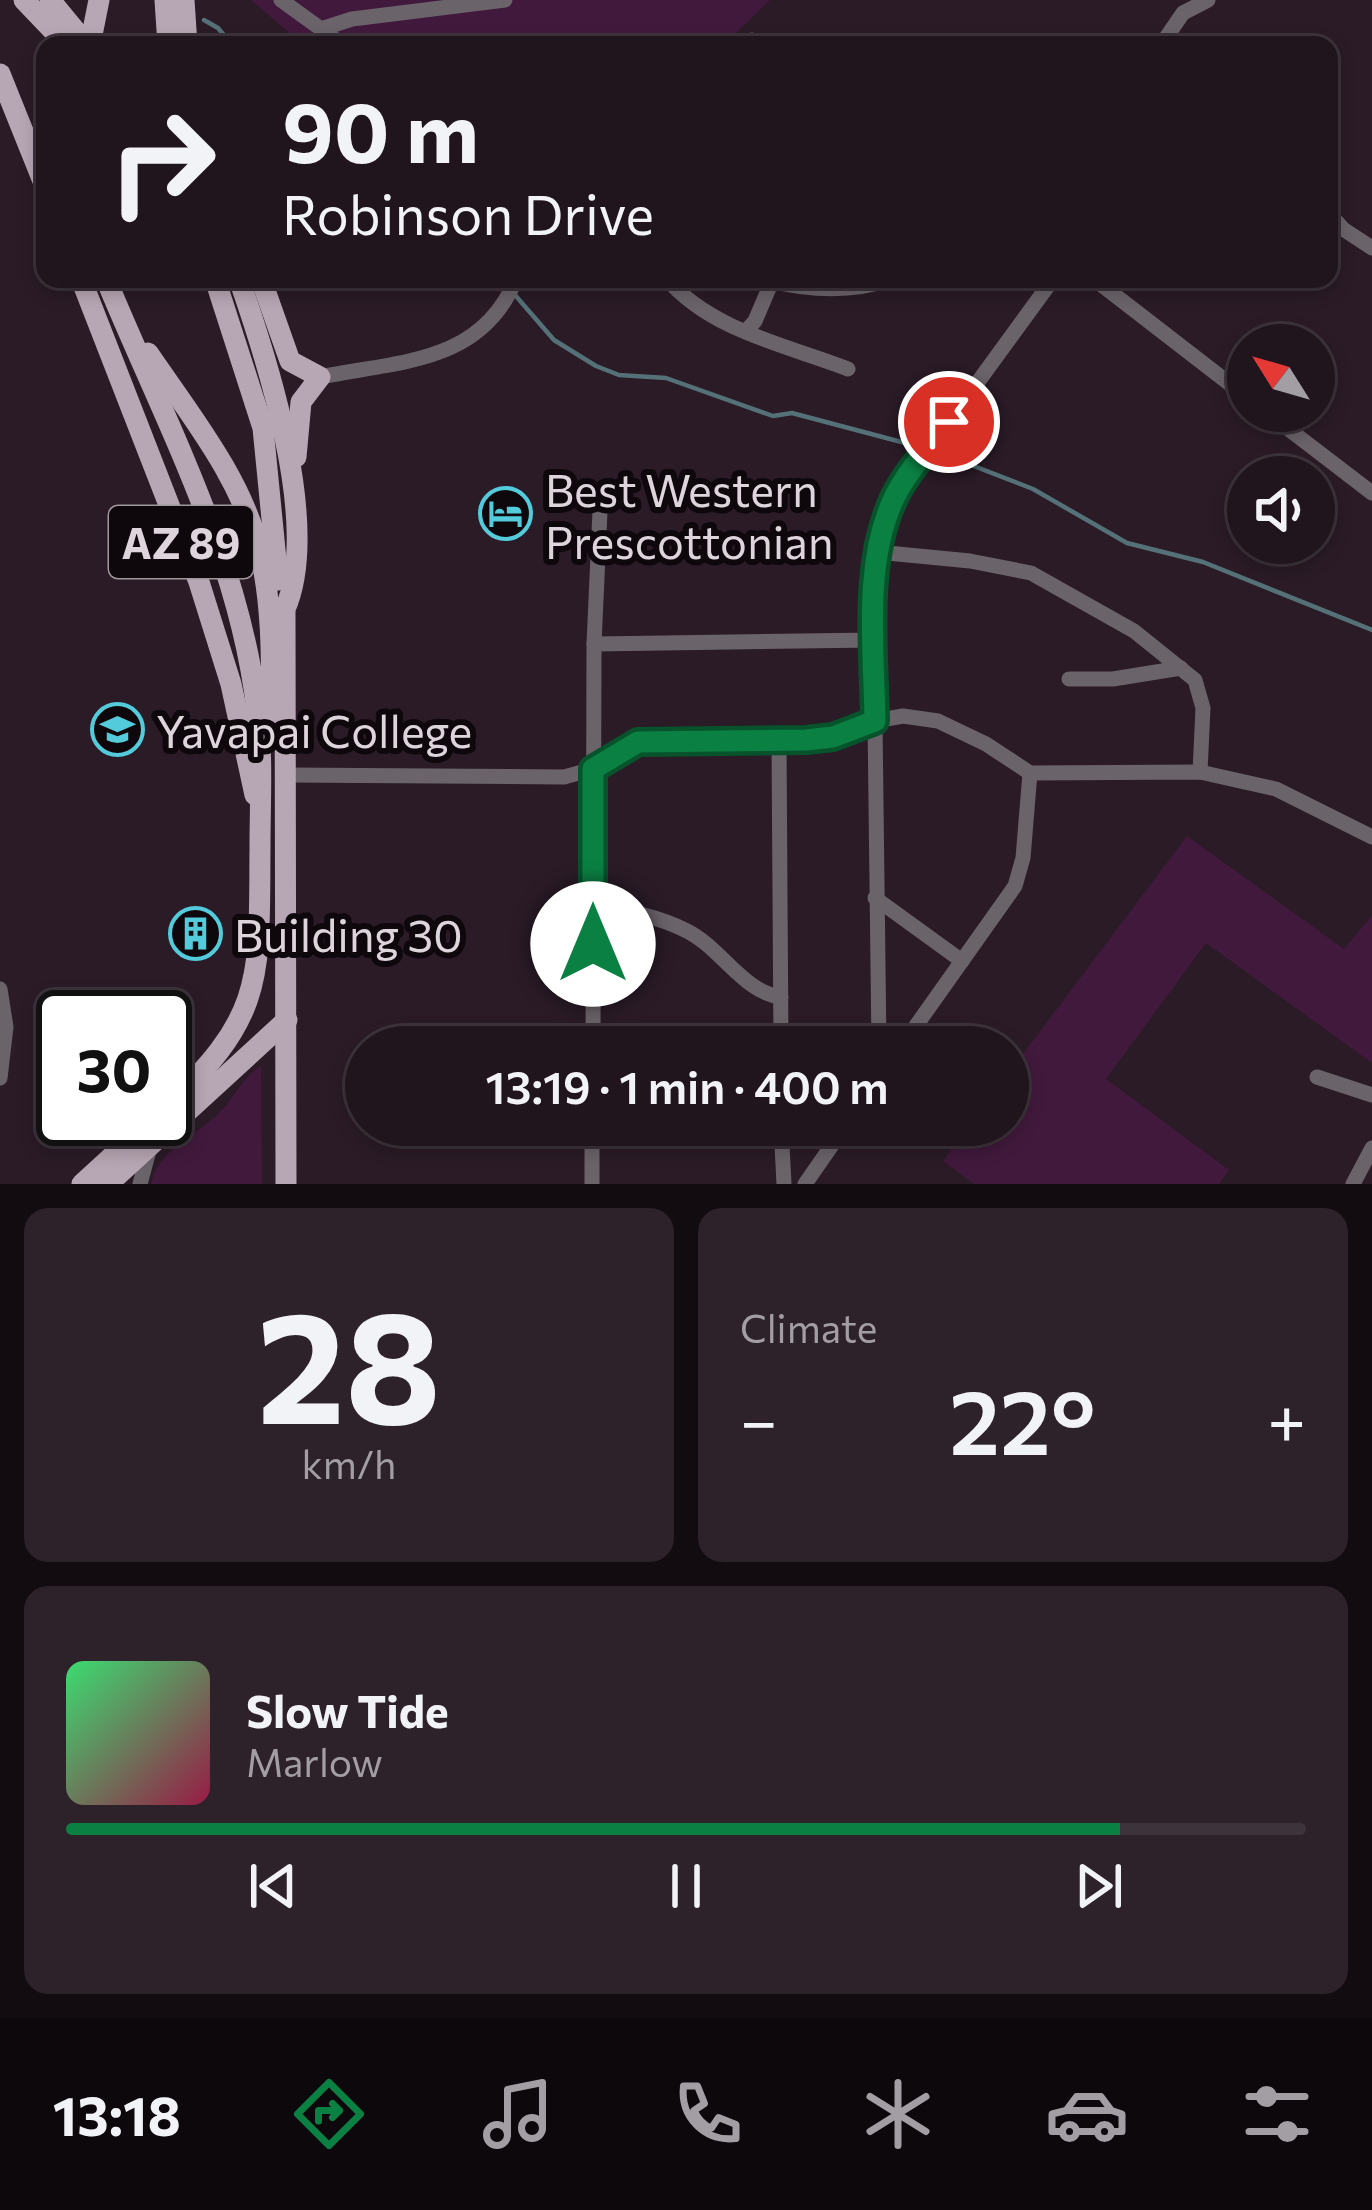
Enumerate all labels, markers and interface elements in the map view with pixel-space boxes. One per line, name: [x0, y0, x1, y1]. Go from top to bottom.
text: 90 m: [282, 78, 479, 180]
icon: right: [84, 84, 240, 240]
text: Robinson Drive: [282, 180, 654, 246]
north arrow: [1227, 324, 1335, 432]
map controls: [1227, 324, 1335, 564]
pin: [898, 371, 1000, 473]
icon: arrive: [916, 389, 982, 455]
button: sound: [1227, 456, 1335, 564]
place label: Best Western Prescottonian: [545, 461, 834, 568]
hotel icon: Best Western Prescottonian: [478, 486, 534, 542]
road number: AZ 89: [109, 506, 253, 578]
school or university icon: Yavapai College: [89, 701, 145, 757]
place label: Yavapai College: [156, 702, 472, 757]
position arrow: [530, 881, 656, 1007]
building icon: Building 30: [167, 905, 223, 961]
place label: Building 30: [234, 906, 463, 961]
speed limit sign: 30: [36, 990, 192, 1146]
text: 13:19 · 1 min · 400 m: [485, 1058, 889, 1113]
text: 28: [257, 1265, 441, 1456]
text: Climate: [740, 1303, 877, 1351]
text: 22°: [949, 1363, 1096, 1474]
text: −: [740, 1378, 778, 1459]
text: +: [1267, 1378, 1306, 1459]
text: km/h: [302, 1439, 396, 1487]
text: Slow Tide: [246, 1682, 449, 1737]
text: Marlow: [246, 1737, 383, 1785]
icon: previous: [240, 1853, 306, 1919]
icon: pause: [653, 1853, 719, 1919]
icon: next: [1066, 1853, 1132, 1919]
icon: directions: [287, 2072, 371, 2156]
icon: music: [476, 2072, 560, 2156]
icon: phone: [666, 2072, 750, 2156]
icon: climate: [856, 2072, 940, 2156]
icon: car: [1045, 2072, 1129, 2156]
icon: filters: [1235, 2072, 1319, 2156]
text: 13:18: [53, 2081, 181, 2147]

